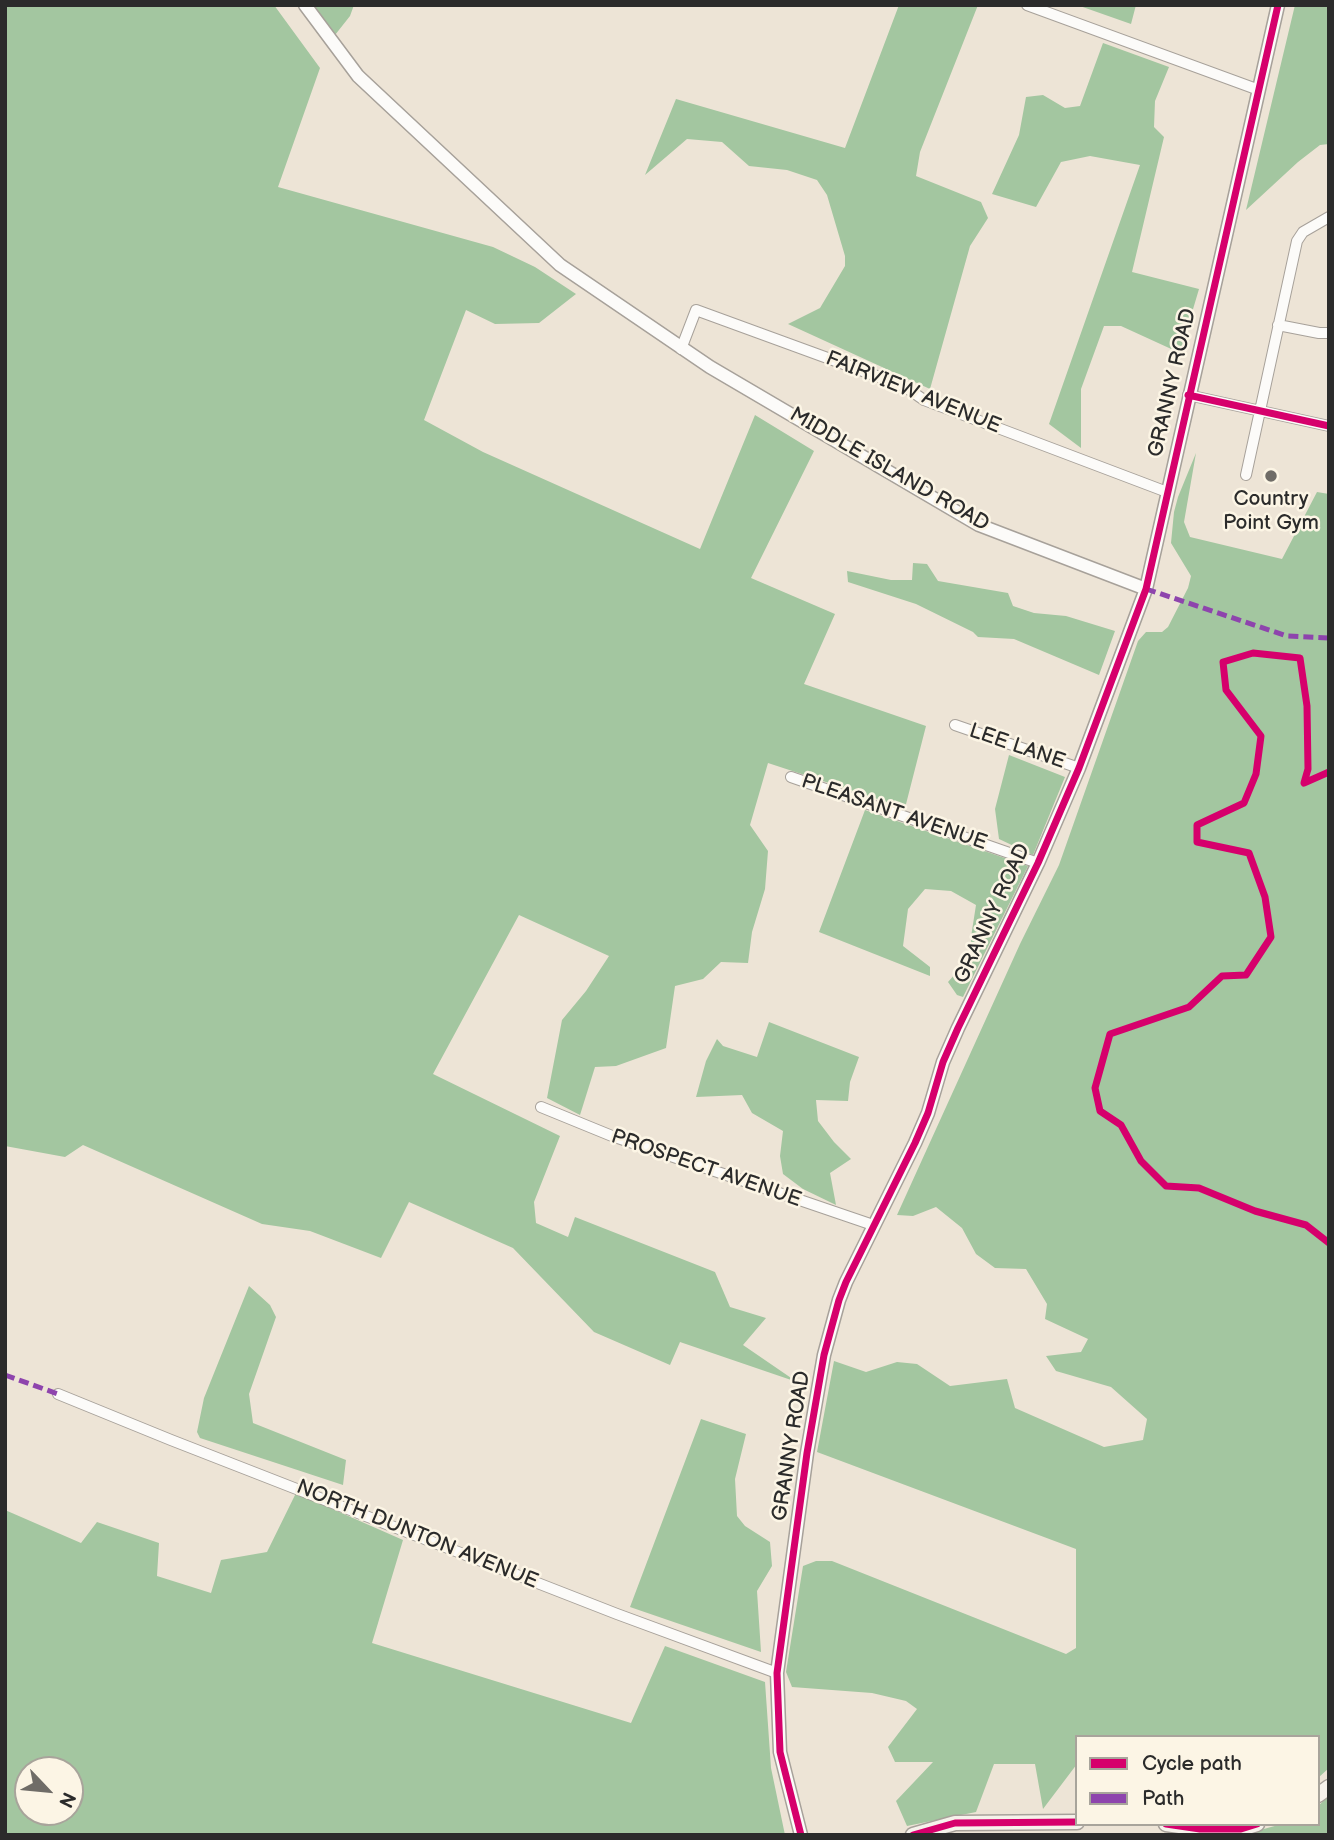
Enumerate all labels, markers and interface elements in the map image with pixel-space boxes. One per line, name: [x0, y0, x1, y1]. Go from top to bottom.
street label: GRANNY ROAD: [1144, 306, 1202, 460]
street label: FAIRVIEW AVENUE: [822, 346, 1004, 440]
street label: MIDDLE ISLAND ROAD: [785, 403, 993, 537]
marker: Country Point Gym: [1263, 468, 1279, 484]
place label: Country Point Gym: [1223, 487, 1319, 537]
street label: LEE LANE: [966, 719, 1068, 775]
street label: PLEASANT AVENUE: [798, 769, 990, 857]
street label: GRANNY ROAD: [950, 840, 1036, 988]
street label: PROSPECT AVENUE: [608, 1125, 804, 1213]
street label: GRANNY ROAD: [768, 1369, 816, 1523]
street label: NORTH DUNTON AVENUE: [292, 1475, 542, 1595]
legend: [1075, 1735, 1320, 1826]
text: Cycle path: [1142, 1751, 1242, 1776]
north arrow: [14, 1756, 84, 1826]
text: Path: [1142, 1786, 1184, 1811]
text: N: [53, 1788, 80, 1811]

